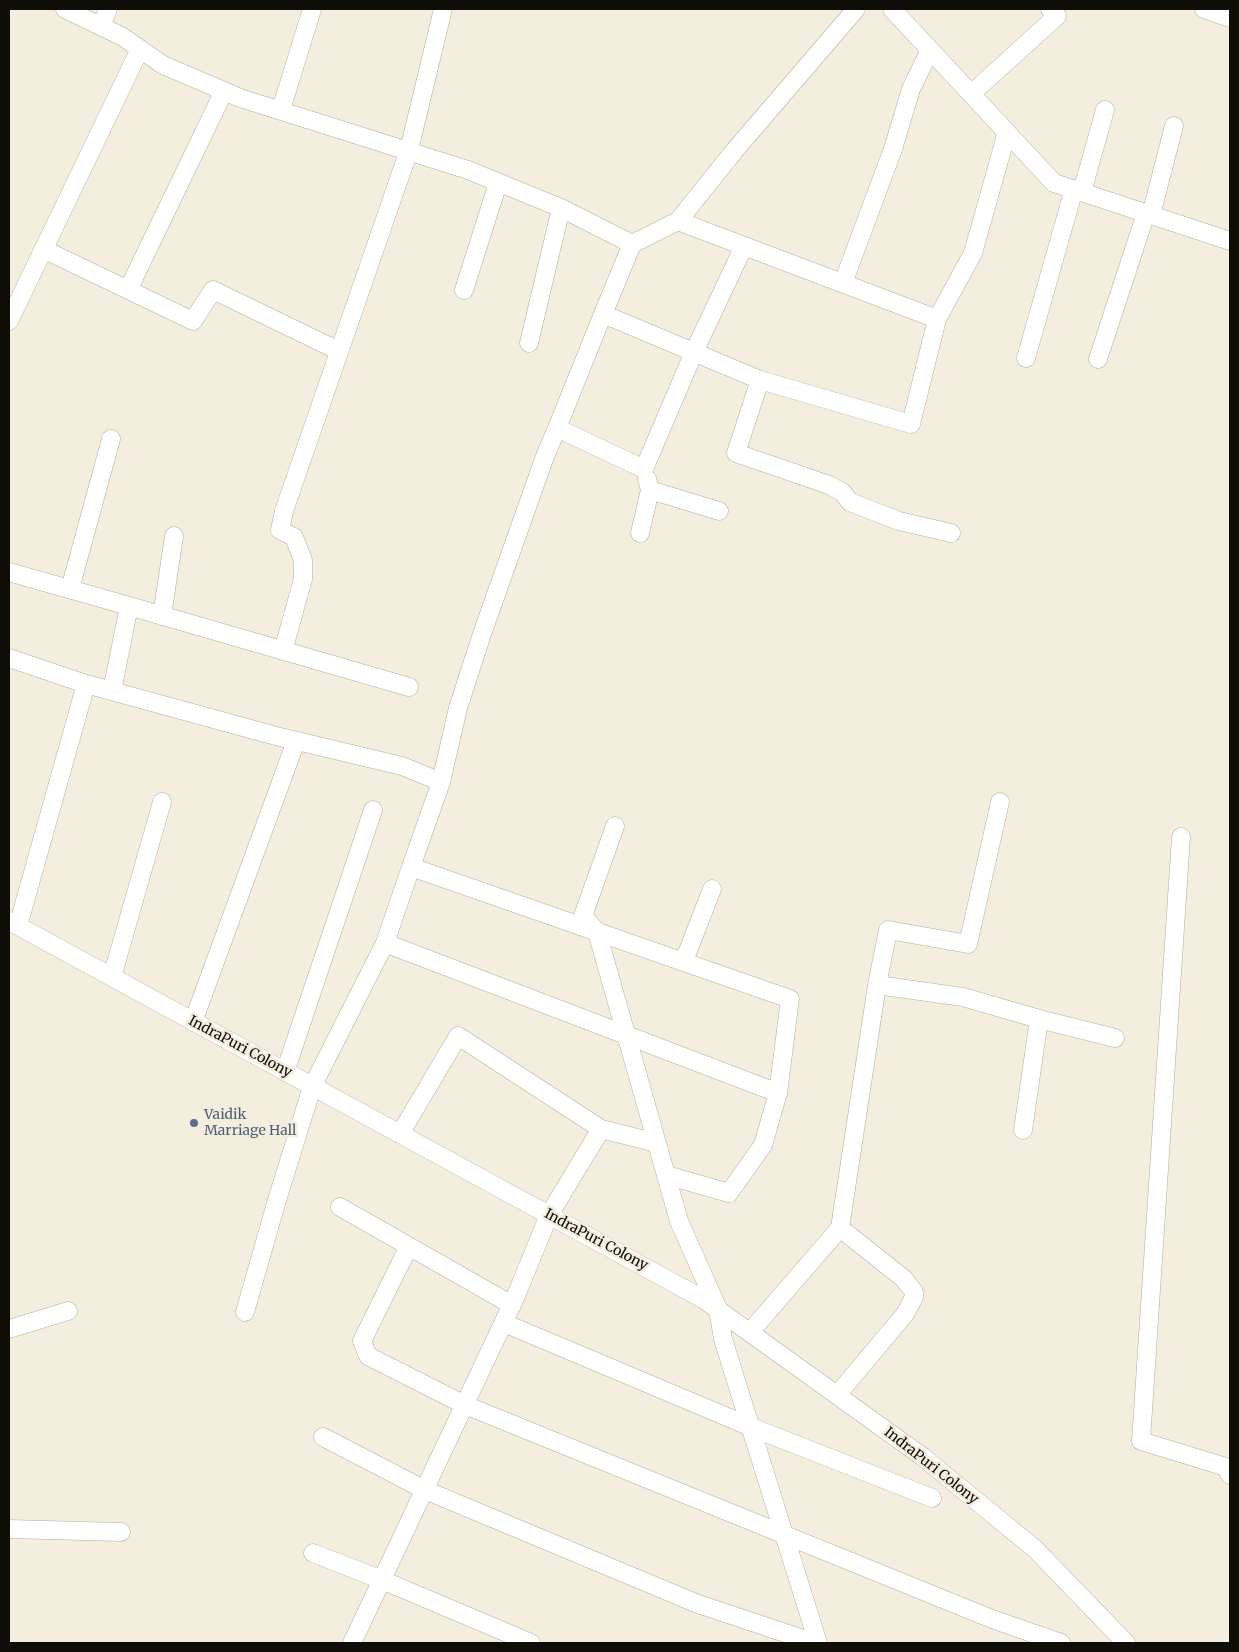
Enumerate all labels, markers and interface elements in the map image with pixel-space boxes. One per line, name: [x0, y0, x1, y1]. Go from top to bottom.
street label: IndraPuri Colony: [185, 1013, 295, 1081]
place label: Vaidik Marriage Hall: [204, 1107, 296, 1140]
marker: Vaidik Marriage Hall: [188, 1117, 200, 1129]
street label: IndraPuri Colony: [541, 1206, 651, 1274]
street label: IndraPuri Colony: [881, 1424, 981, 1508]

